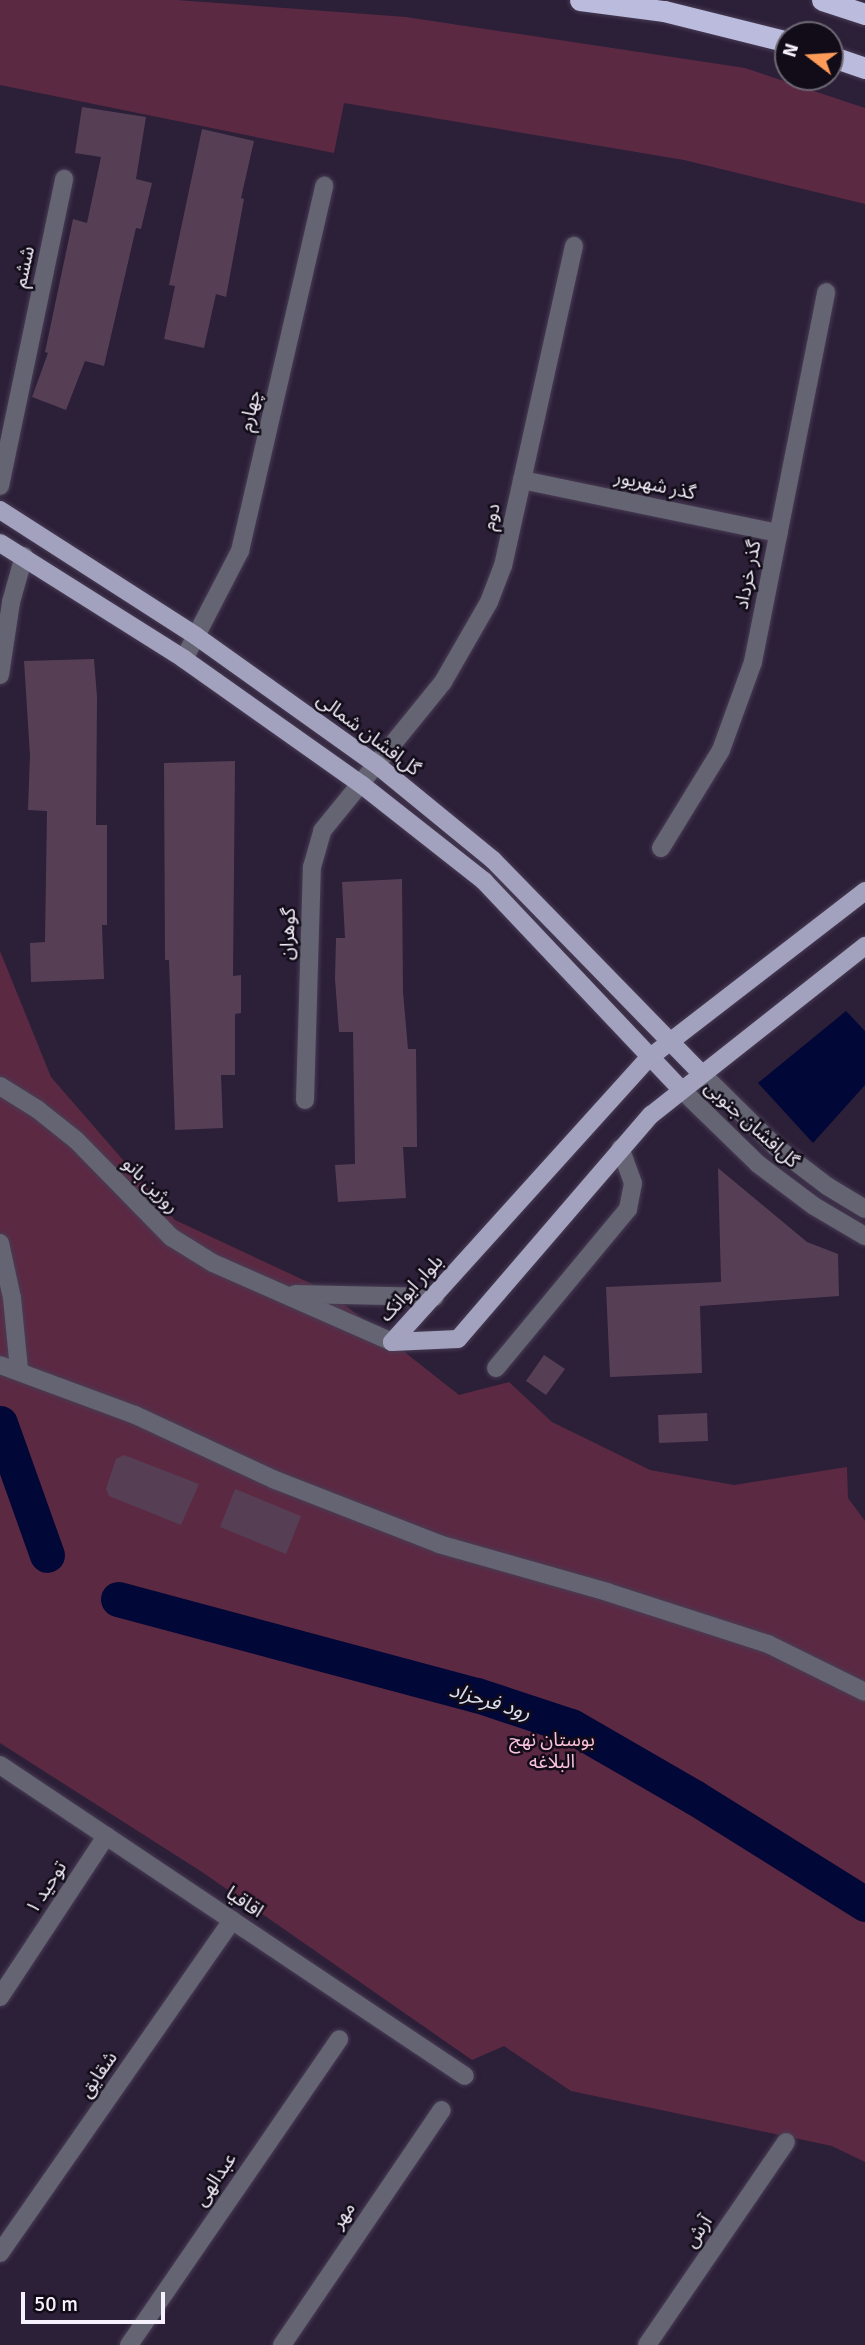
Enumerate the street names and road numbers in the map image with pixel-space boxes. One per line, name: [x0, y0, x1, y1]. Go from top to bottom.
street label: ششم: [10, 244, 40, 290]
street label: چهارم: [235, 388, 267, 434]
street label: گذر شهریور: [612, 466, 698, 506]
street label: دوم: [478, 501, 506, 533]
street label: گذر خرداد: [731, 539, 767, 611]
street label: گل‌افشان شمالی: [312, 689, 424, 781]
street label: گوهران: [277, 907, 301, 961]
street label: گل‌افشان جنوبی: [699, 1077, 803, 1173]
street label: روژین بانو: [117, 1153, 183, 1219]
street label: بلوار ایوانک: [375, 1251, 449, 1327]
street label: توحید ۱: [22, 1857, 72, 1919]
street label: اقاقیا: [221, 1882, 267, 1924]
street label: شقایق: [75, 2048, 123, 2102]
street label: عبدالهی: [190, 2149, 242, 2211]
street label: مهر: [327, 2198, 361, 2234]
street label: آرش: [680, 2212, 718, 2252]

